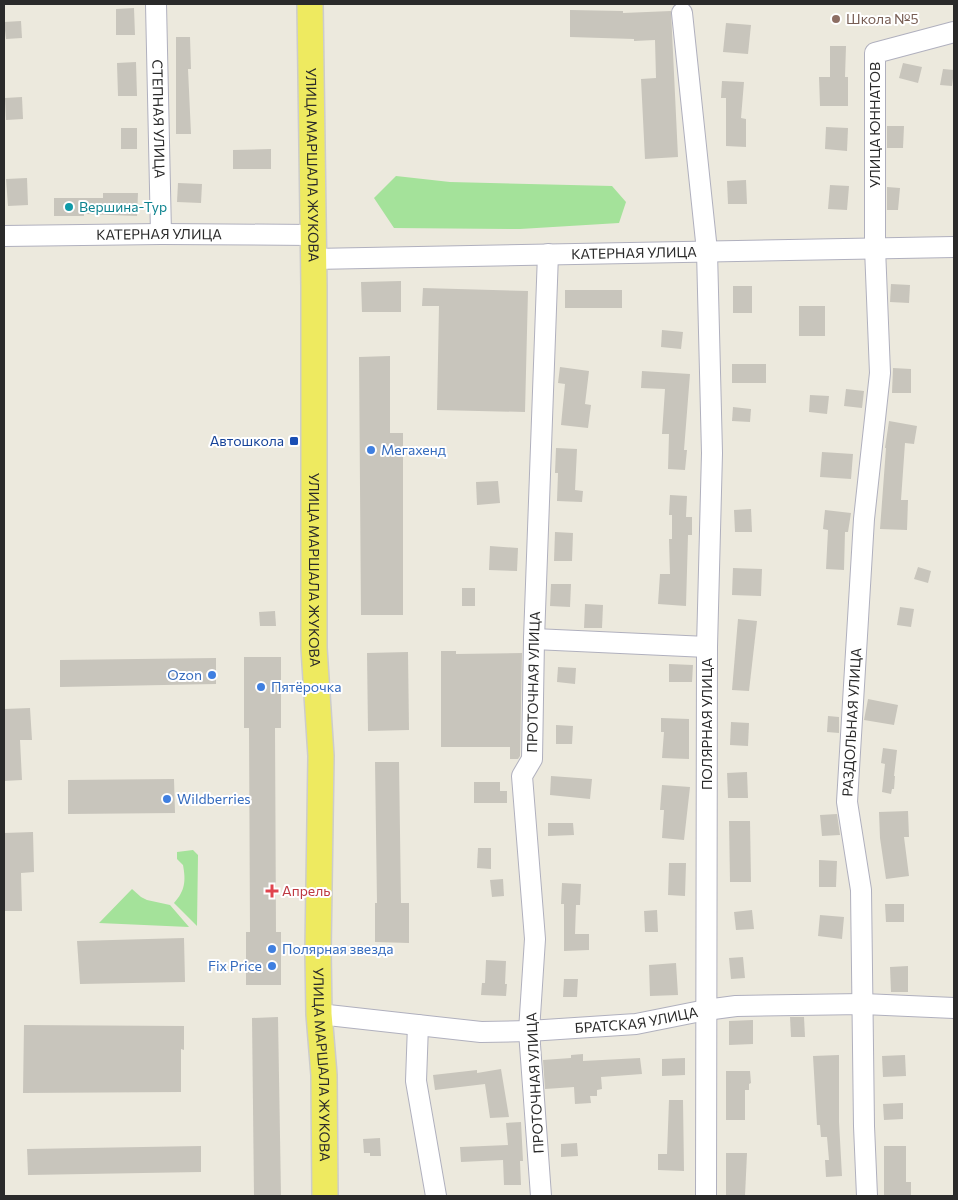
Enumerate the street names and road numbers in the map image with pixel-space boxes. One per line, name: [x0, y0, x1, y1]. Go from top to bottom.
street label: СТЕПНАЯ УЛИЦА: [149, 59, 169, 179]
street label: УЛИЦА ЮННАТОВ: [866, 62, 883, 188]
street label: УЛИЦА МАРШАЛА ЖУКОВА: [303, 68, 323, 263]
street label: КАТЕРНАЯ УЛИЦА: [96, 225, 222, 243]
street label: КАТЕРНАЯ УЛИЦА: [571, 243, 697, 262]
street label: УЛИЦА МАРШАЛА ЖУКОВА: [306, 473, 324, 668]
street label: ПРОТОЧНАЯ УЛИЦА: [523, 610, 543, 753]
street label: РАЗДОЛЬНАЯ УЛИЦА: [838, 647, 864, 797]
street label: ПОЛЯРНАЯ УЛИЦА: [698, 658, 715, 790]
street label: УЛИЦА МАРШАЛА ЖУКОВА: [310, 967, 334, 1162]
street label: БРАТСКАЯ УЛИЦА: [574, 1003, 700, 1036]
street label: ПРОТОЧНАЯ УЛИЦА: [522, 1012, 547, 1154]

